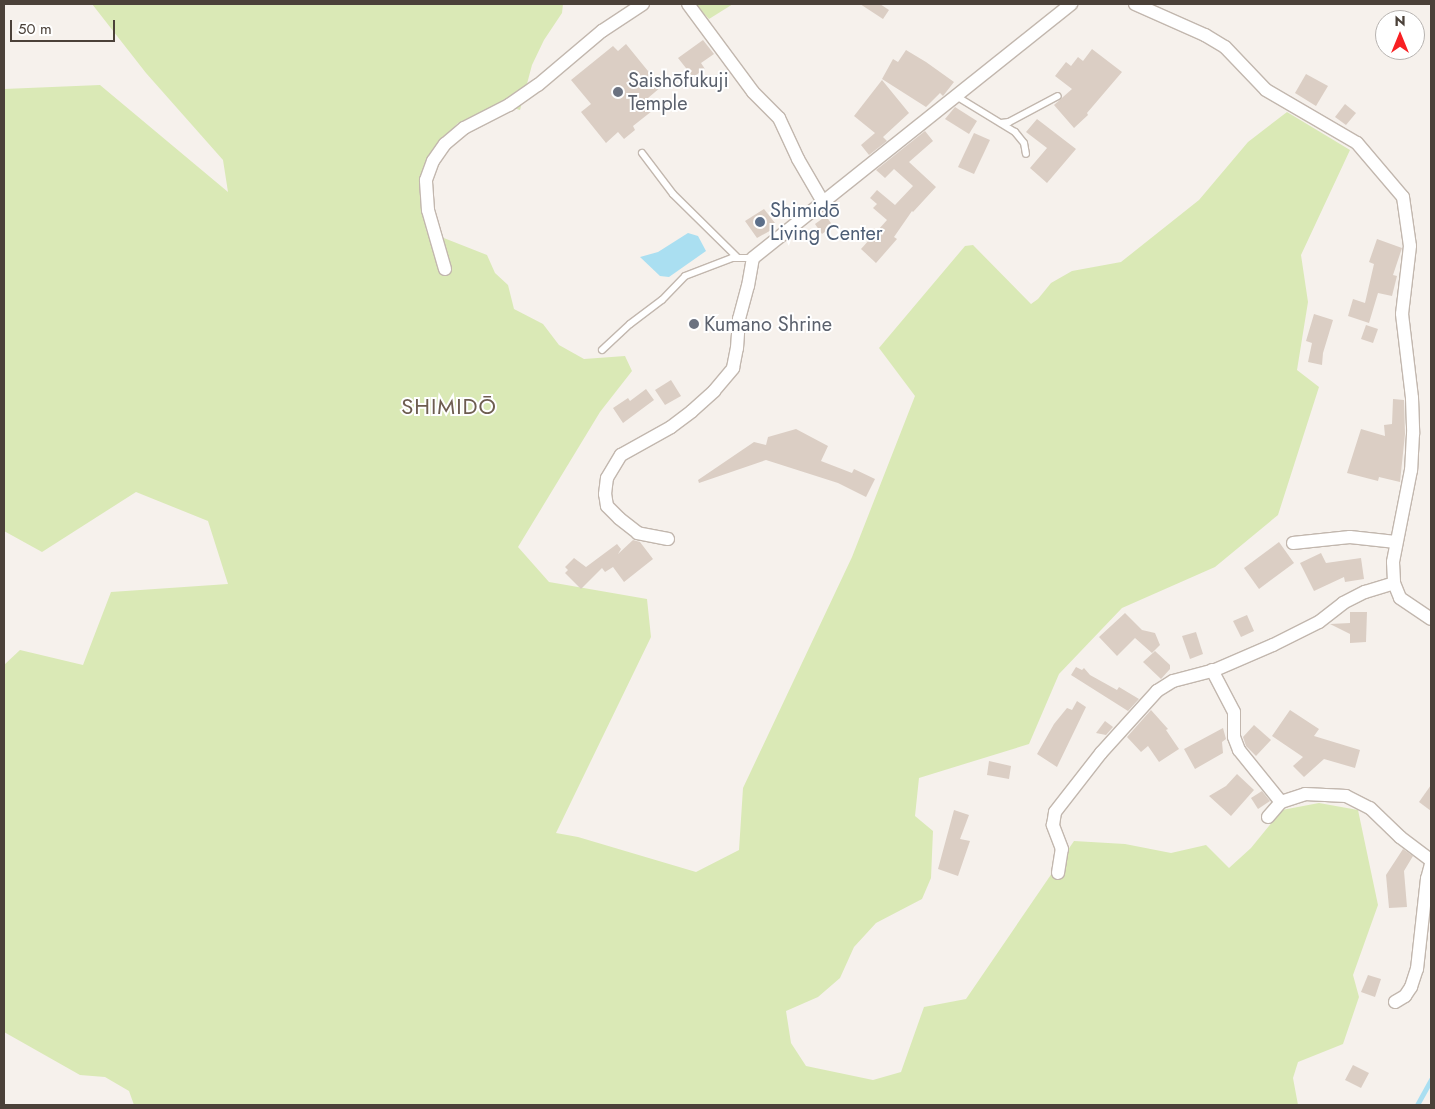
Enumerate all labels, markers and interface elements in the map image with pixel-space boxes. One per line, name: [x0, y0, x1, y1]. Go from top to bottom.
scale bar: [12, 10, 118, 42]
north arrow: [1375, 10, 1425, 60]
text: N: [1394, 11, 1406, 31]
text: 50 m: [18, 18, 52, 40]
place label: Saishōfukuji Temple: [628, 68, 729, 115]
marker: Saishōfukuji Temple: [612, 86, 624, 98]
place label: Shimidō Living Center: [770, 198, 883, 245]
marker: Shimidō Living Center: [754, 216, 766, 228]
place label: Kumano Shrine: [704, 312, 832, 336]
marker: Kumano Shrine: [688, 318, 700, 330]
district label: SHIMIDŌ: [400, 394, 498, 420]

